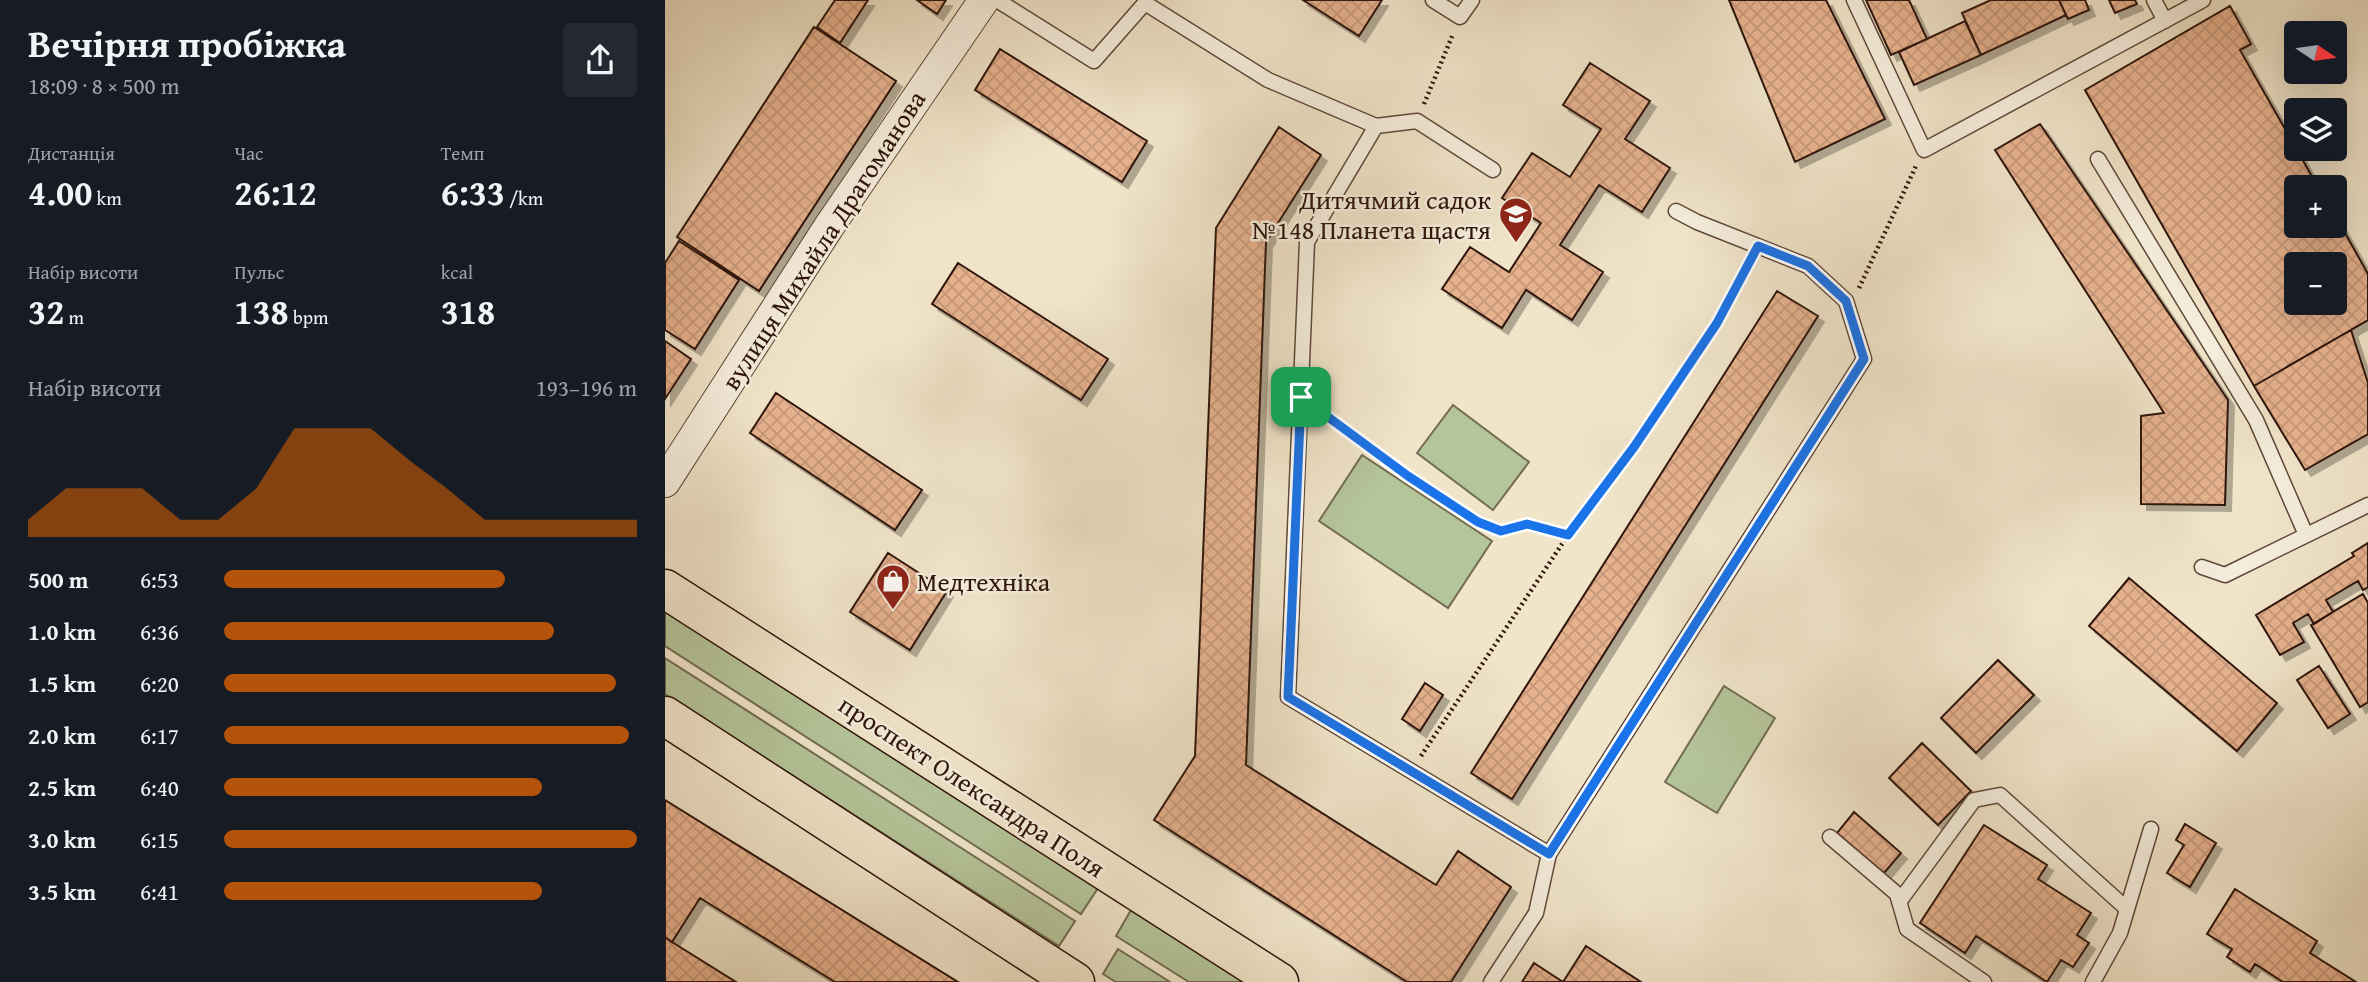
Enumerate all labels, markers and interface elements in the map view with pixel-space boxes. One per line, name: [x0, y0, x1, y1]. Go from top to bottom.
text: Вечірня пробіжка: [28, 15, 346, 71]
north arrow: [2284, 21, 2347, 84]
map controls: [2284, 21, 2347, 315]
button: share: [563, 23, 637, 97]
text: 18:09 · 8 × 500 m: [28, 69, 180, 102]
street label: вулиця Михайла Драгоманова: [711, 82, 935, 398]
button: layers: [2284, 98, 2347, 161]
text: Дистанція: [28, 139, 115, 167]
text: Час: [234, 139, 263, 167]
text: Темп: [441, 139, 485, 167]
text: 4.00: [28, 167, 92, 218]
text: 26:12: [234, 167, 317, 218]
text: 6:33: [441, 167, 505, 218]
button: +: [2284, 175, 2347, 238]
place label: Дитячмий садок №148 Планета щастя: [1252, 180, 1491, 249]
text: km: [92, 184, 122, 212]
text: /km: [505, 184, 543, 212]
school or university icon: Дитячмий садок №148 Планета щастя: [1497, 195, 1535, 244]
button: −: [2284, 252, 2347, 315]
text: Набір висоти: [28, 258, 138, 286]
text: Пульс: [234, 258, 284, 286]
text: kcal: [441, 258, 473, 286]
text: 32: [28, 286, 64, 337]
text: 138: [234, 286, 289, 337]
text: 318: [441, 286, 495, 337]
text: m: [64, 303, 84, 331]
text: bpm: [289, 303, 329, 331]
pin: [1271, 367, 1331, 427]
text: Набір висоти: [28, 371, 162, 404]
text: 193–196 m: [536, 371, 637, 404]
icon: arrive: [1282, 378, 1320, 416]
shop icon: Медтехніка: [874, 562, 912, 611]
place label: Медтехніка: [917, 562, 1051, 601]
text: 500 m: [28, 563, 89, 596]
text: 6:53: [140, 563, 179, 596]
text: 1.0 km: [28, 615, 96, 648]
text: 6:36: [140, 615, 179, 648]
text: 1.5 km: [28, 667, 96, 700]
text: 6:20: [140, 667, 179, 700]
street label: проспект Олександра Поля: [831, 685, 1113, 887]
text: 2.0 km: [28, 719, 96, 752]
text: 6:17: [140, 719, 179, 752]
text: 2.5 km: [28, 771, 96, 804]
text: 6:40: [140, 771, 179, 804]
text: 3.0 km: [28, 823, 96, 856]
text: 6:15: [140, 823, 179, 856]
text: 3.5 km: [28, 875, 96, 908]
text: 6:41: [140, 875, 179, 908]

